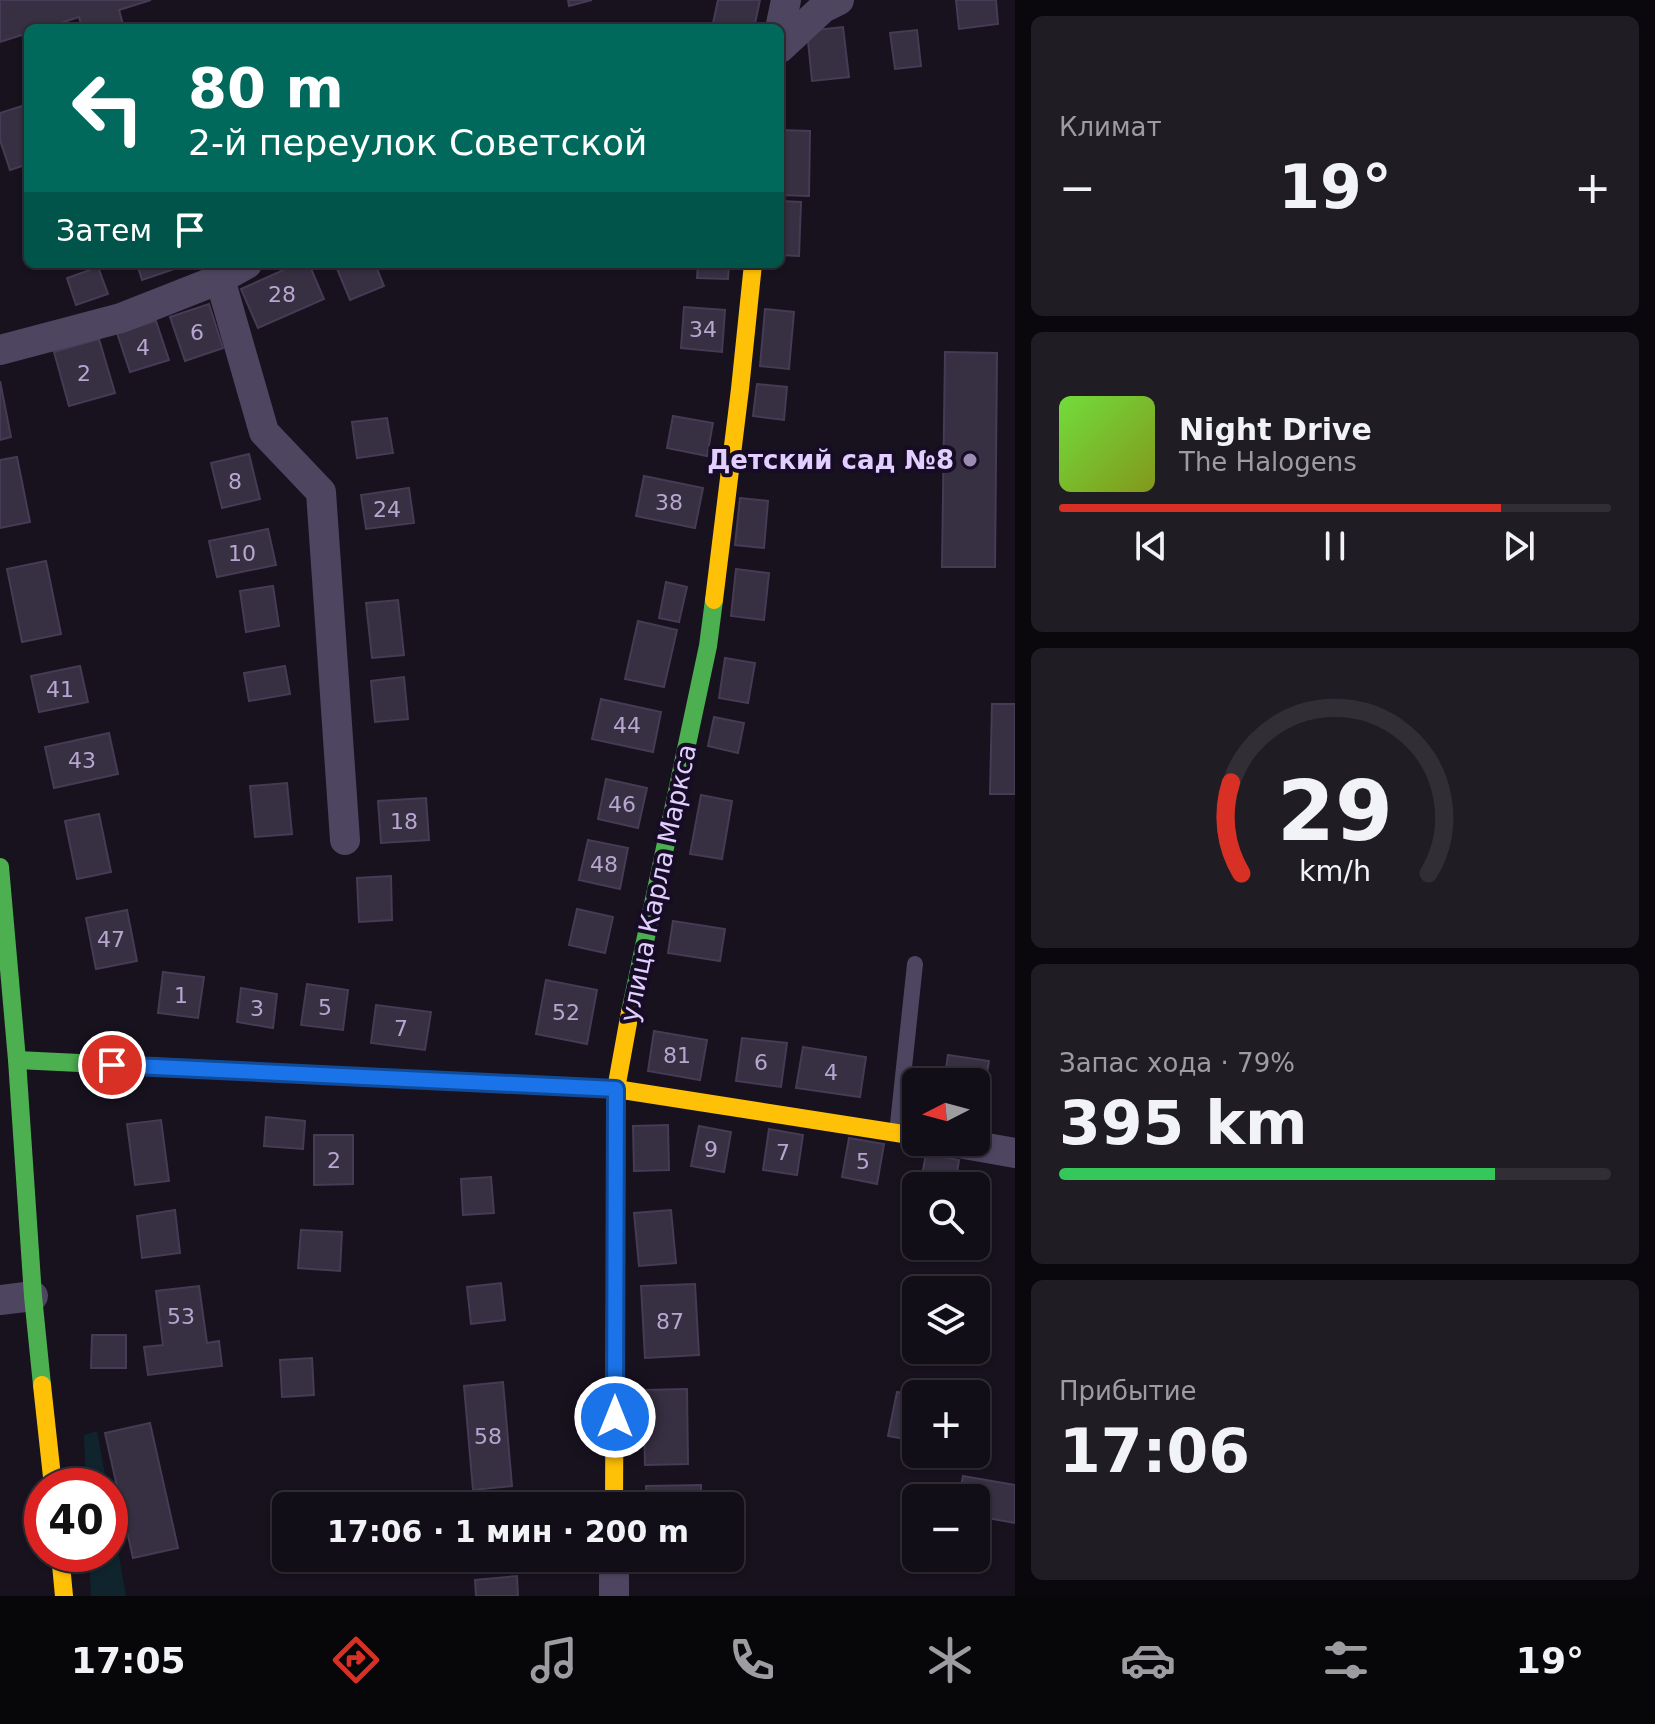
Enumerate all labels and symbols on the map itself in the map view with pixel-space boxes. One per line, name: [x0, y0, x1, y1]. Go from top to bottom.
house number: 28: [268, 282, 296, 307]
house number: 34: [689, 317, 717, 342]
house number: 6: [190, 320, 204, 345]
house number: 4: [136, 335, 150, 360]
house number: 2: [77, 361, 91, 386]
place label: Детский сад №8: [707, 445, 954, 475]
marker: Детский сад №8: [961, 451, 979, 469]
house number: 8: [228, 469, 242, 494]
house number: 38: [655, 490, 683, 515]
house number: 24: [373, 497, 401, 522]
house number: 10: [228, 541, 256, 566]
house number: 41: [46, 677, 74, 702]
house number: 44: [613, 713, 641, 738]
street label: улица Карла Маркса: [614, 741, 702, 1025]
house number: 43: [68, 748, 96, 773]
house number: 46: [608, 792, 636, 817]
house number: 18: [390, 809, 418, 834]
house number: 48: [590, 852, 618, 877]
house number: 47: [97, 927, 125, 952]
house number: 1: [174, 983, 188, 1008]
house number: 5: [318, 995, 332, 1020]
house number: 3: [250, 996, 264, 1021]
house number: 52: [552, 1000, 580, 1025]
house number: 7: [394, 1016, 408, 1041]
pin: [78, 1031, 146, 1099]
house number: 81: [663, 1043, 691, 1068]
house number: 6: [754, 1050, 768, 1075]
house number: 4: [824, 1060, 838, 1085]
north arrow: [902, 1068, 990, 1156]
house number: 9: [704, 1137, 718, 1162]
house number: 7: [776, 1140, 790, 1165]
house number: 2: [327, 1148, 341, 1173]
house number: 5: [856, 1149, 870, 1174]
house number: 53: [167, 1304, 195, 1329]
house number: 87: [656, 1309, 684, 1334]
position arrow: [573, 1375, 657, 1459]
house number: 58: [474, 1424, 502, 1449]
speed limit sign: 40: [24, 1468, 128, 1572]

